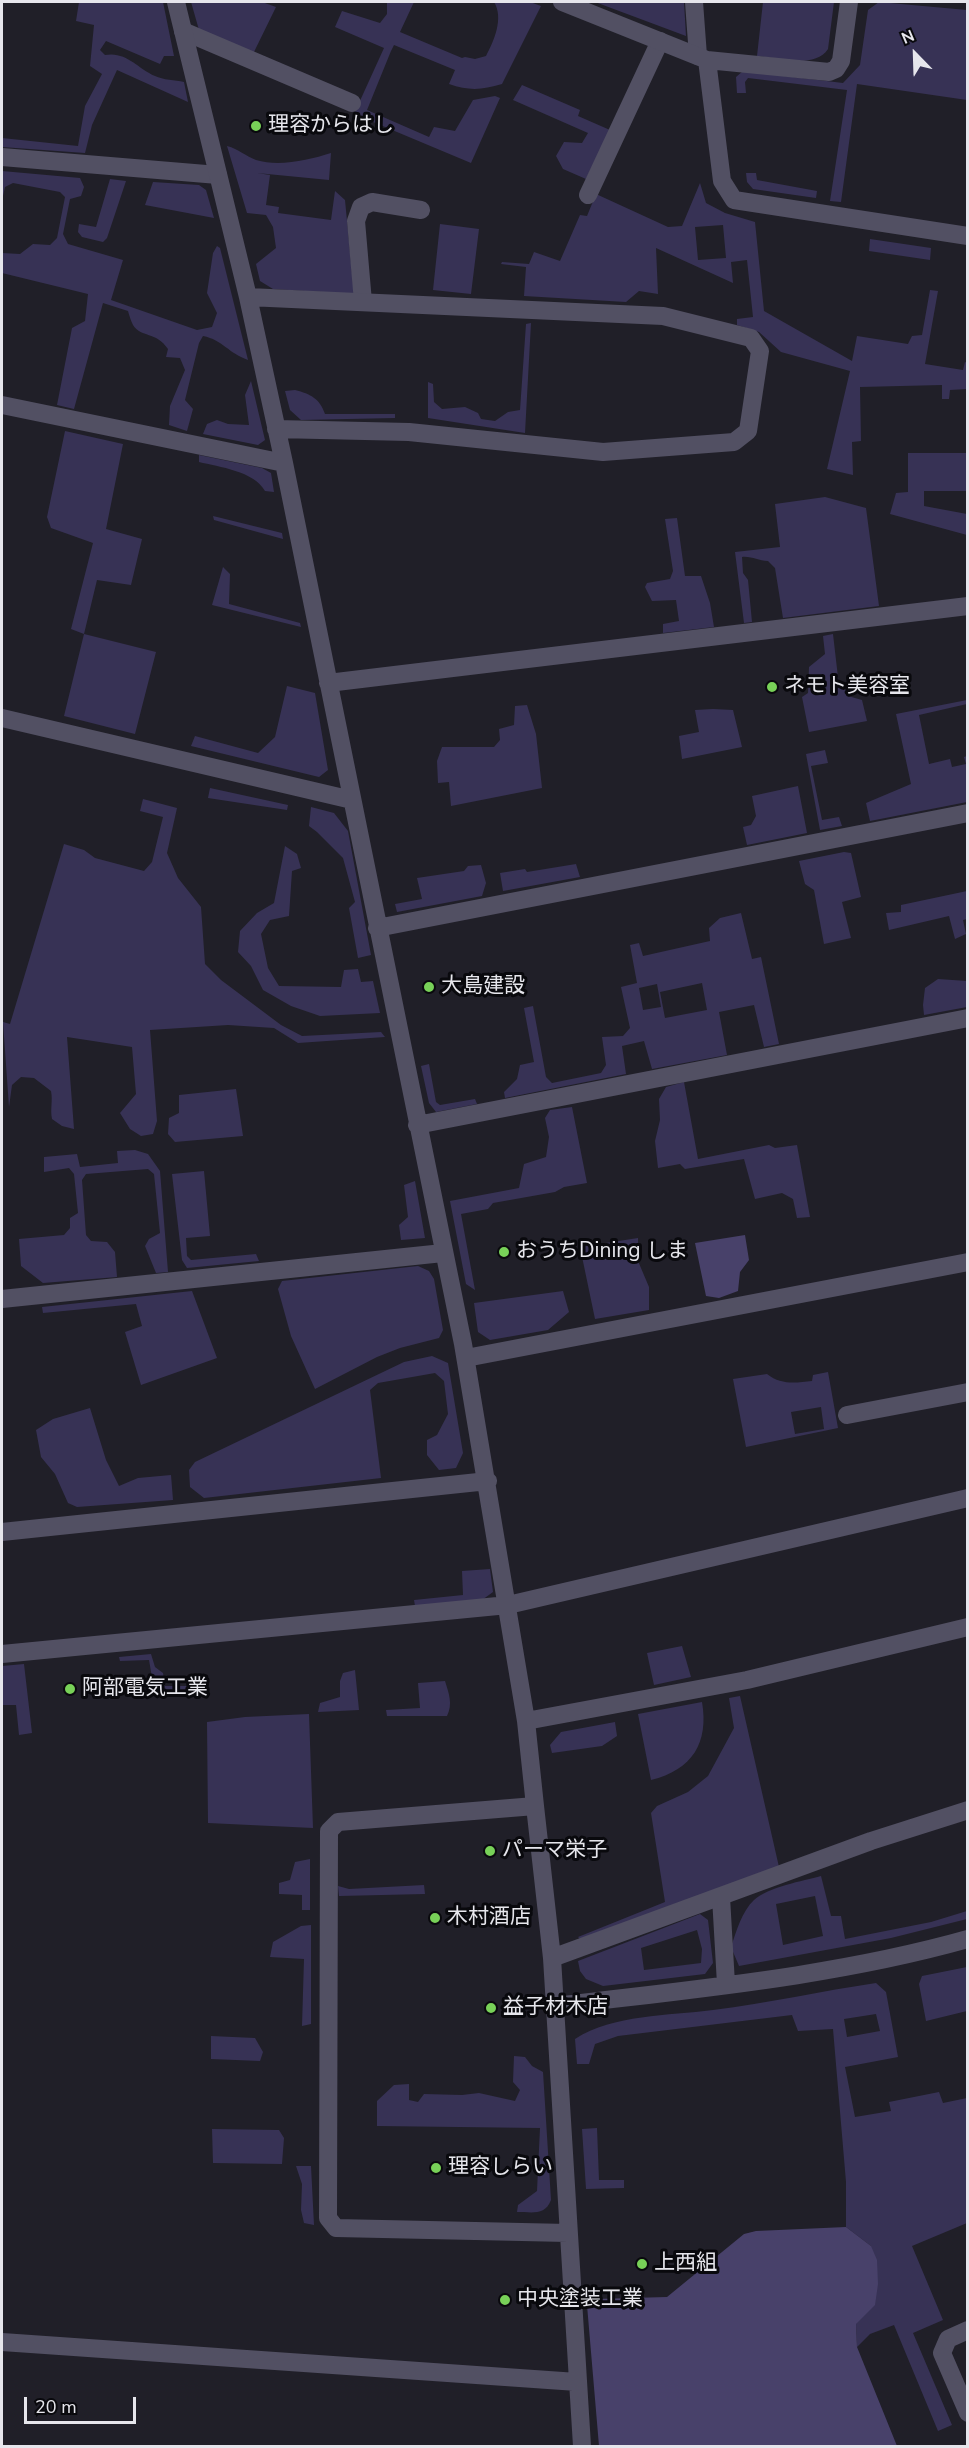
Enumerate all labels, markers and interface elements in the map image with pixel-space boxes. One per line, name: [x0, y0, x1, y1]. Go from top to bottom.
north arrow: [885, 24, 945, 84]
text: N: [898, 25, 918, 50]
place label: 理容からはし: [268, 113, 394, 139]
marker: 理容からはし: [249, 119, 263, 133]
place label: ネモト美容室: [784, 674, 910, 700]
marker: ネモト美容室: [765, 680, 779, 694]
place label: 大島建設: [441, 974, 525, 1000]
marker: 大島建設: [422, 980, 436, 994]
place label: おうちDining しま: [516, 1239, 688, 1265]
marker: おうちDining しま: [497, 1245, 511, 1259]
place label: 阿部電気工業: [82, 1676, 208, 1702]
marker: 阿部電気工業: [63, 1682, 77, 1696]
place label: パーマ栄子: [502, 1838, 607, 1864]
marker: パーマ栄子: [483, 1844, 497, 1858]
place label: 木村酒店: [447, 1905, 531, 1931]
marker: 木村酒店: [428, 1911, 442, 1925]
place label: 益子材木店: [503, 1995, 608, 2021]
marker: 益子材木店: [484, 2001, 498, 2015]
place label: 理容しらい: [448, 2155, 553, 2181]
marker: 理容しらい: [429, 2161, 443, 2175]
place label: 上西組: [654, 2251, 717, 2277]
marker: 上西組: [635, 2257, 649, 2271]
place label: 中央塗装工業: [517, 2287, 643, 2313]
marker: 中央塗装工業: [498, 2293, 512, 2307]
scale bar: [27, 2385, 140, 2423]
text: 20 m: [35, 2395, 77, 2419]

